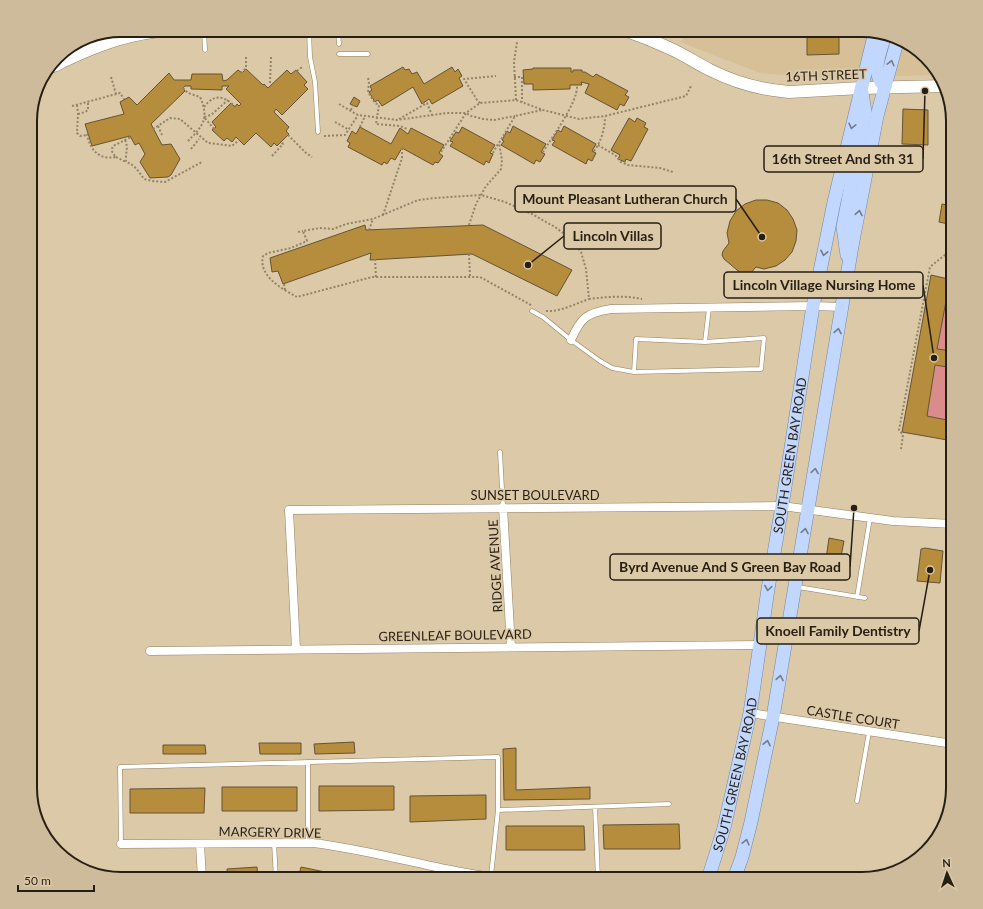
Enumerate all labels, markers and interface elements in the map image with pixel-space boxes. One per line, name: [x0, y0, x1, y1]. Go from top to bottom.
one-way arrow: [887, 59, 895, 66]
street label: 16TH STREET: [785, 66, 867, 84]
one-way arrow: [848, 123, 856, 129]
callout: 16th Street And Sth 31: [764, 146, 923, 172]
text: 16th Street And Sth 31: [772, 150, 914, 167]
callout: Mount Pleasant Lutheran Church: [515, 186, 736, 212]
text: Mount Pleasant Lutheran Church: [522, 190, 728, 207]
one-way arrow: [854, 210, 862, 216]
callout: Lincoln Villas: [564, 223, 661, 249]
text: Lincoln Villas: [572, 227, 654, 244]
one-way arrow: [820, 249, 828, 256]
callout: Lincoln Village Nursing Home: [724, 272, 923, 298]
text: Lincoln Village Nursing Home: [732, 276, 916, 293]
one-way arrow: [833, 328, 842, 334]
street label: SOUTH GREEN BAY ROAD: [769, 376, 810, 535]
one-way arrow: [810, 468, 819, 474]
street label: SUNSET BOULEVARD: [470, 487, 600, 503]
street label: RIDGE AVENUE: [485, 519, 505, 613]
one-way arrow: [800, 528, 808, 534]
callout: Byrd Avenue And S Green Bay Road: [610, 554, 850, 580]
text: Byrd Avenue And S Green Bay Road: [619, 558, 841, 575]
one-way arrow: [764, 585, 773, 591]
callout: Knoell Family Dentistry: [757, 618, 919, 644]
text: Knoell Family Dentistry: [765, 622, 911, 639]
street label: GREENLEAF BOULEVARD: [378, 626, 532, 644]
one-way arrow: [775, 675, 783, 681]
street label: SOUTH GREEN BAY ROAD: [709, 696, 760, 854]
street label: CASTLE COURT: [805, 702, 901, 732]
one-way arrow: [763, 740, 771, 746]
street label: MARGERY DRIVE: [219, 823, 321, 841]
one-way arrow: [741, 838, 749, 845]
north arrow: [927, 853, 967, 893]
text: N: [942, 856, 951, 869]
scale bar: [18, 867, 94, 893]
text: 50 m: [24, 873, 51, 888]

